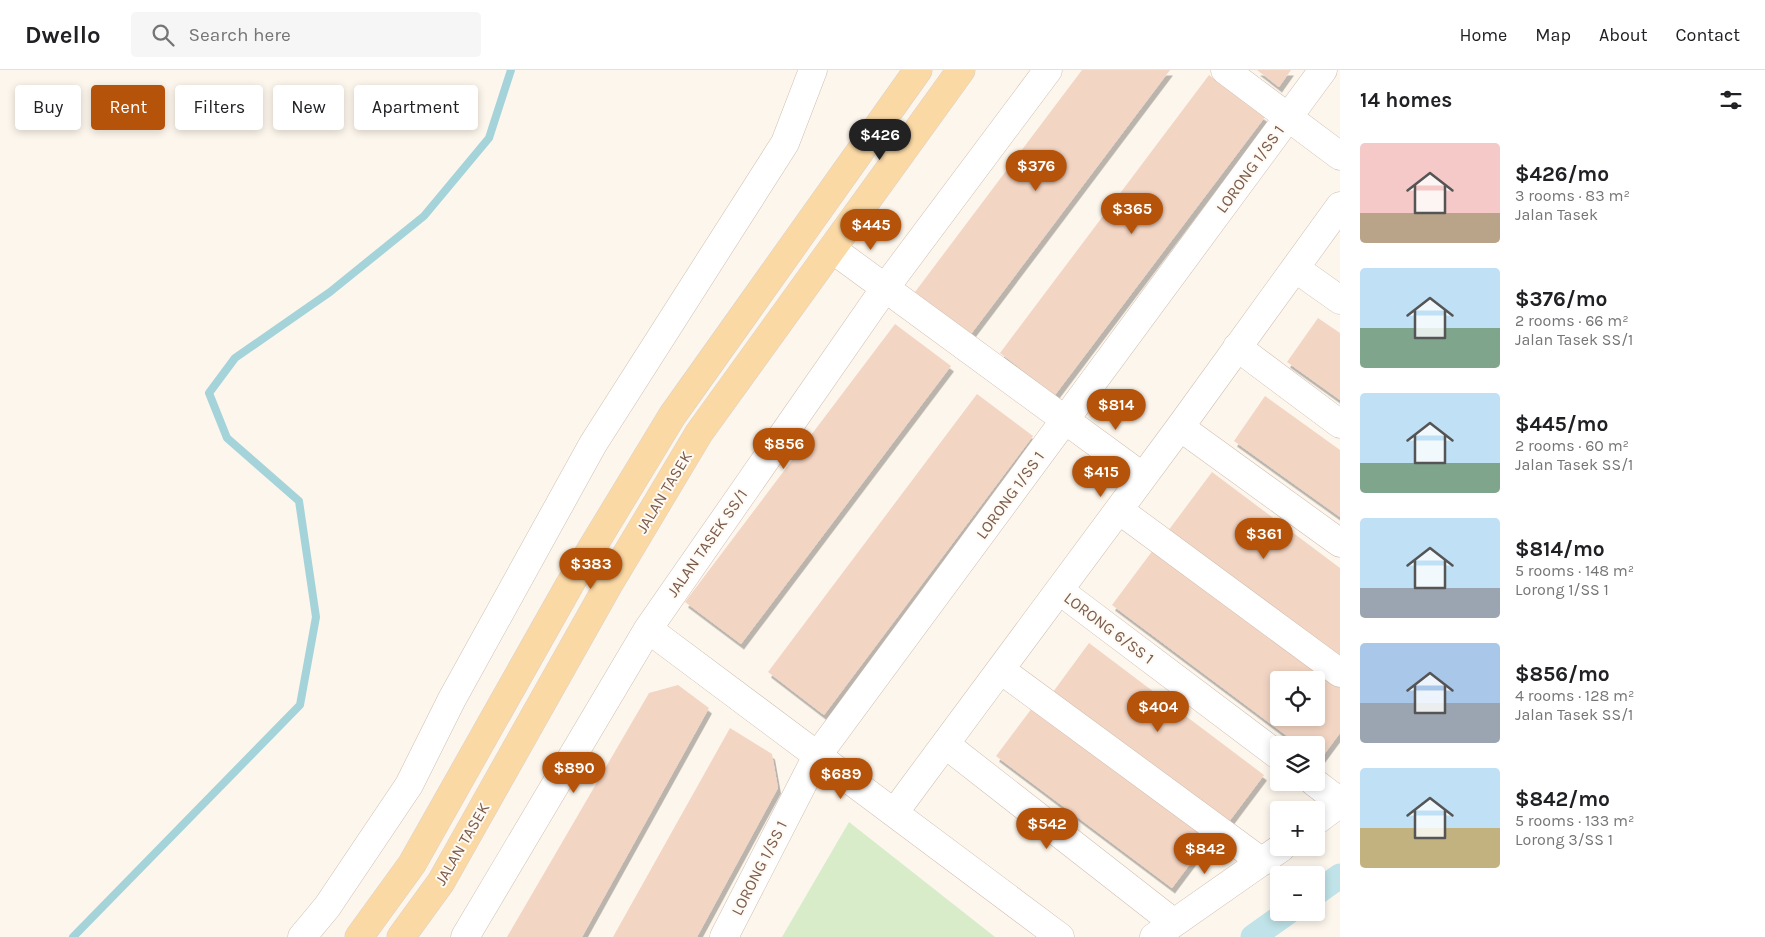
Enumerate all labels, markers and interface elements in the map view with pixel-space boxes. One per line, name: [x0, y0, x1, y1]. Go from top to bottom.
search box: [131, 12, 481, 57]
text: Dwello: [25, 21, 101, 49]
icon: search: [149, 21, 177, 49]
text: Search here: [189, 24, 291, 46]
text: Home: [1459, 24, 1507, 46]
text: Map: [1535, 24, 1571, 46]
text: About: [1599, 24, 1648, 46]
text: Contact: [1676, 24, 1740, 46]
chip: Buy: [15, 85, 81, 130]
chip: Rent: [91, 85, 165, 130]
chip: Filters: [175, 85, 263, 130]
chip: New: [273, 85, 344, 130]
chip: Apartment: [354, 85, 478, 130]
icon: filters: [1717, 86, 1745, 114]
text: 14 homes: [1360, 88, 1452, 112]
pin: $426: [850, 118, 910, 161]
street label: LORONG 1/SS 1: [1212, 122, 1288, 216]
text: $426: [860, 125, 900, 144]
pin: $376: [1006, 150, 1066, 192]
text: $376: [1017, 156, 1055, 175]
text: $426/mo: [1515, 162, 1609, 186]
icon: home: [1400, 163, 1460, 223]
text: 3 rooms · 83 m²: [1515, 186, 1630, 205]
pin: $365: [1102, 192, 1162, 235]
text: $365: [1112, 199, 1152, 218]
text: Jalan Tasek: [1515, 205, 1598, 224]
pin: $445: [841, 208, 901, 251]
text: $445: [851, 215, 891, 234]
text: $376/mo: [1515, 287, 1607, 311]
icon: home: [1400, 288, 1460, 348]
text: 2 rooms · 66 m²: [1515, 311, 1629, 330]
text: Jalan Tasek SS/1: [1515, 330, 1633, 349]
pin: $814: [1086, 388, 1146, 431]
text: $814: [1098, 395, 1134, 414]
text: $445/mo: [1515, 412, 1608, 436]
icon: home: [1400, 413, 1460, 473]
pin: $856: [754, 428, 814, 470]
text: $856: [764, 434, 804, 453]
text: 2 rooms · 60 m²: [1515, 436, 1629, 455]
street label: JALAN TASEK: [632, 447, 696, 536]
street label: LORONG 1/SS 1: [972, 448, 1048, 542]
text: Jalan Tasek SS/1: [1515, 455, 1633, 474]
pin: $415: [1071, 456, 1131, 498]
text: $415: [1083, 462, 1119, 481]
street label: JALAN TASEK SS/1: [663, 485, 751, 601]
pin: $361: [1234, 518, 1294, 560]
text: $361: [1246, 524, 1282, 543]
text: $814/mo: [1515, 537, 1605, 561]
icon: home: [1400, 538, 1460, 598]
pin: $383: [561, 548, 621, 590]
text: $383: [570, 554, 612, 573]
text: 5 rooms · 148 m²: [1515, 561, 1634, 580]
text: Lorong 1/SS 1: [1515, 580, 1609, 599]
street label: LORONG 6/SS 1: [1060, 588, 1158, 668]
text: $856/mo: [1515, 662, 1610, 686]
icon: home: [1400, 663, 1460, 723]
map controls: [1270, 671, 1325, 921]
button: locate: [1270, 671, 1325, 726]
text: 4 rooms · 128 m²: [1515, 686, 1634, 705]
pin: $404: [1128, 690, 1188, 733]
text: $404: [1138, 697, 1178, 716]
text: Jalan Tasek SS/1: [1515, 705, 1633, 724]
button: layers: [1270, 736, 1325, 791]
pin: $890: [544, 752, 604, 794]
text: $890: [553, 758, 595, 777]
pin: $689: [811, 758, 871, 800]
text: $689: [821, 764, 861, 783]
text: $842/mo: [1515, 787, 1610, 811]
icon: home: [1400, 788, 1460, 848]
street label: JALAN TASEK: [431, 799, 493, 889]
button: +: [1270, 801, 1325, 856]
pin: $542: [1017, 808, 1077, 850]
text: 5 rooms · 133 m²: [1515, 811, 1634, 830]
text: $542: [1027, 814, 1067, 833]
street label: LORONG 1/SS 1: [727, 818, 791, 918]
text: Lorong 3/SS 1: [1515, 830, 1613, 849]
pin: $842: [1175, 832, 1235, 875]
text: $842: [1185, 839, 1225, 858]
button: −: [1270, 866, 1325, 921]

